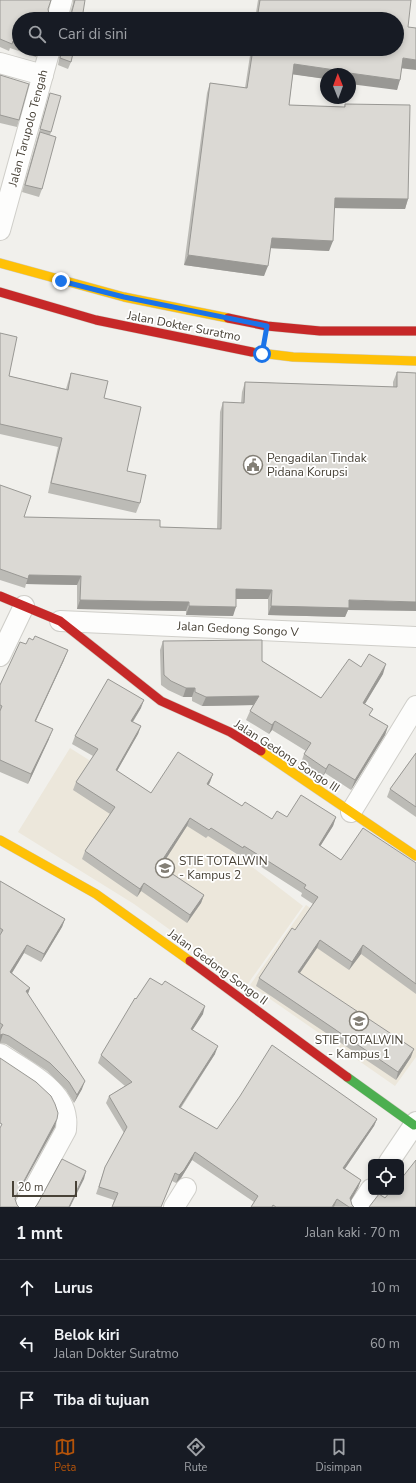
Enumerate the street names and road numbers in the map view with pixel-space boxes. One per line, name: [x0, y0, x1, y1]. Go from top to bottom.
street label: Jalan Tarupolo Tengah: [4, 68, 51, 189]
street label: Jalan Dokter Suratmo: [125, 307, 242, 345]
street label: Jalan Gedong Songo V: [176, 618, 300, 640]
street label: Jalan Gedong Songo III: [230, 715, 343, 796]
street label: Jalan Gedong Songo II: [164, 925, 271, 1009]

